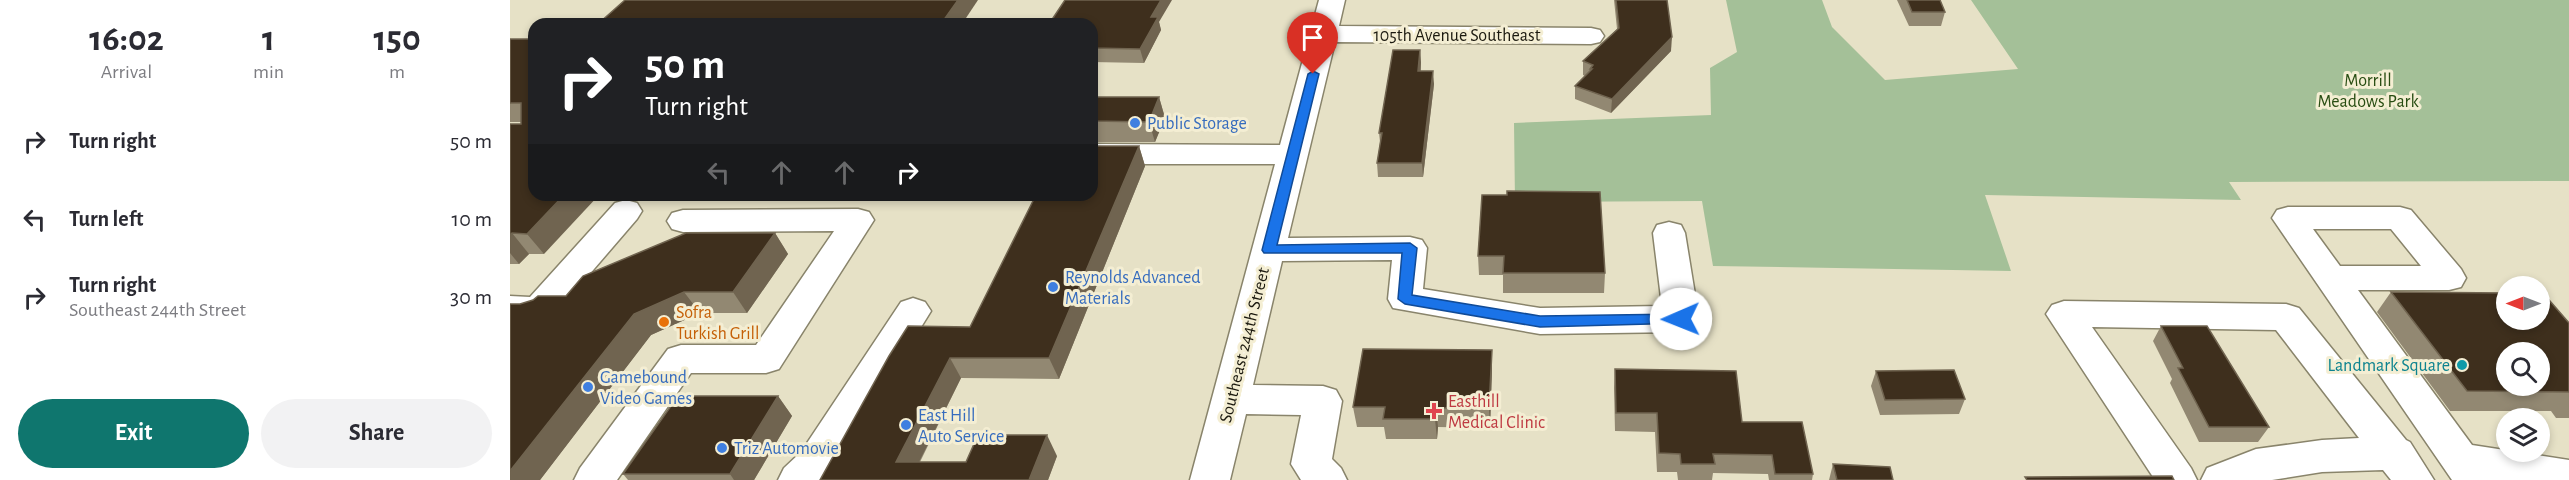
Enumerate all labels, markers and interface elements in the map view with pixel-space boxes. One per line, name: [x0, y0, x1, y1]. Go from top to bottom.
pin: [1287, 12, 1338, 74]
text: 16:02: [89, 21, 164, 57]
text: 1: [262, 21, 275, 57]
text: 150: [373, 21, 421, 57]
icon: arrive: [1296, 21, 1329, 54]
street label: 105th Avenue Southeast: [1373, 27, 1541, 45]
icon: right: [546, 42, 624, 120]
text: 50 m: [645, 44, 725, 86]
text: Arrival: [101, 62, 152, 82]
text: min: [253, 62, 284, 82]
text: m: [389, 62, 405, 82]
park label: Morrill Meadows Park: [2317, 72, 2419, 111]
text: Turn right: [645, 93, 748, 120]
place label: Public Storage: [1147, 115, 1247, 133]
marker: Public Storage: [1128, 116, 1142, 130]
icon: right: [18, 125, 51, 158]
text: Turn right: [69, 130, 156, 152]
text: 50 m: [450, 130, 492, 152]
icon: left: [702, 156, 735, 189]
icon: ahead: [765, 156, 798, 189]
icon: ahead: [828, 156, 861, 189]
icon: right: [891, 156, 924, 189]
icon: left: [18, 203, 51, 236]
text: Turn left: [69, 208, 143, 230]
text: 10 m: [452, 208, 492, 230]
street label: Southeast 244th Street: [1217, 266, 1273, 425]
place label: Reynolds Advanced Materials: [1065, 269, 1201, 308]
text: Turn right: [69, 274, 156, 296]
north arrow: [2496, 276, 2550, 330]
map controls: [2496, 276, 2550, 462]
marker: Reynolds Advanced Materials: [1046, 280, 1060, 294]
icon: right: [18, 281, 51, 314]
text: 30 m: [450, 286, 492, 308]
position arrow: [1649, 287, 1713, 351]
text: Southeast 244th Street: [69, 300, 246, 320]
place label: Sofra Turkish Grill: [676, 304, 759, 343]
marker: Sofra Turkish Grill: [657, 315, 671, 329]
button: search: [2496, 342, 2550, 396]
place label: Landmark Square: [2327, 357, 2450, 375]
marker: Landmark Square: [2455, 358, 2469, 372]
place label: Gamebound Video Games: [600, 369, 692, 408]
marker: Gamebound Video Games: [581, 380, 595, 394]
place label: Easthill Medical Clinic: [1448, 393, 1545, 432]
button: Exit: [18, 399, 249, 468]
button: Share: [261, 399, 492, 468]
marker: Easthill Medical Clinic: [1425, 402, 1443, 420]
place label: East Hill Auto Service: [918, 407, 1004, 446]
button: layers: [2496, 408, 2550, 462]
marker: East Hill Auto Service: [899, 418, 913, 432]
place label: Triz Automovie: [734, 440, 839, 458]
marker: Triz Automovie: [715, 441, 729, 455]

